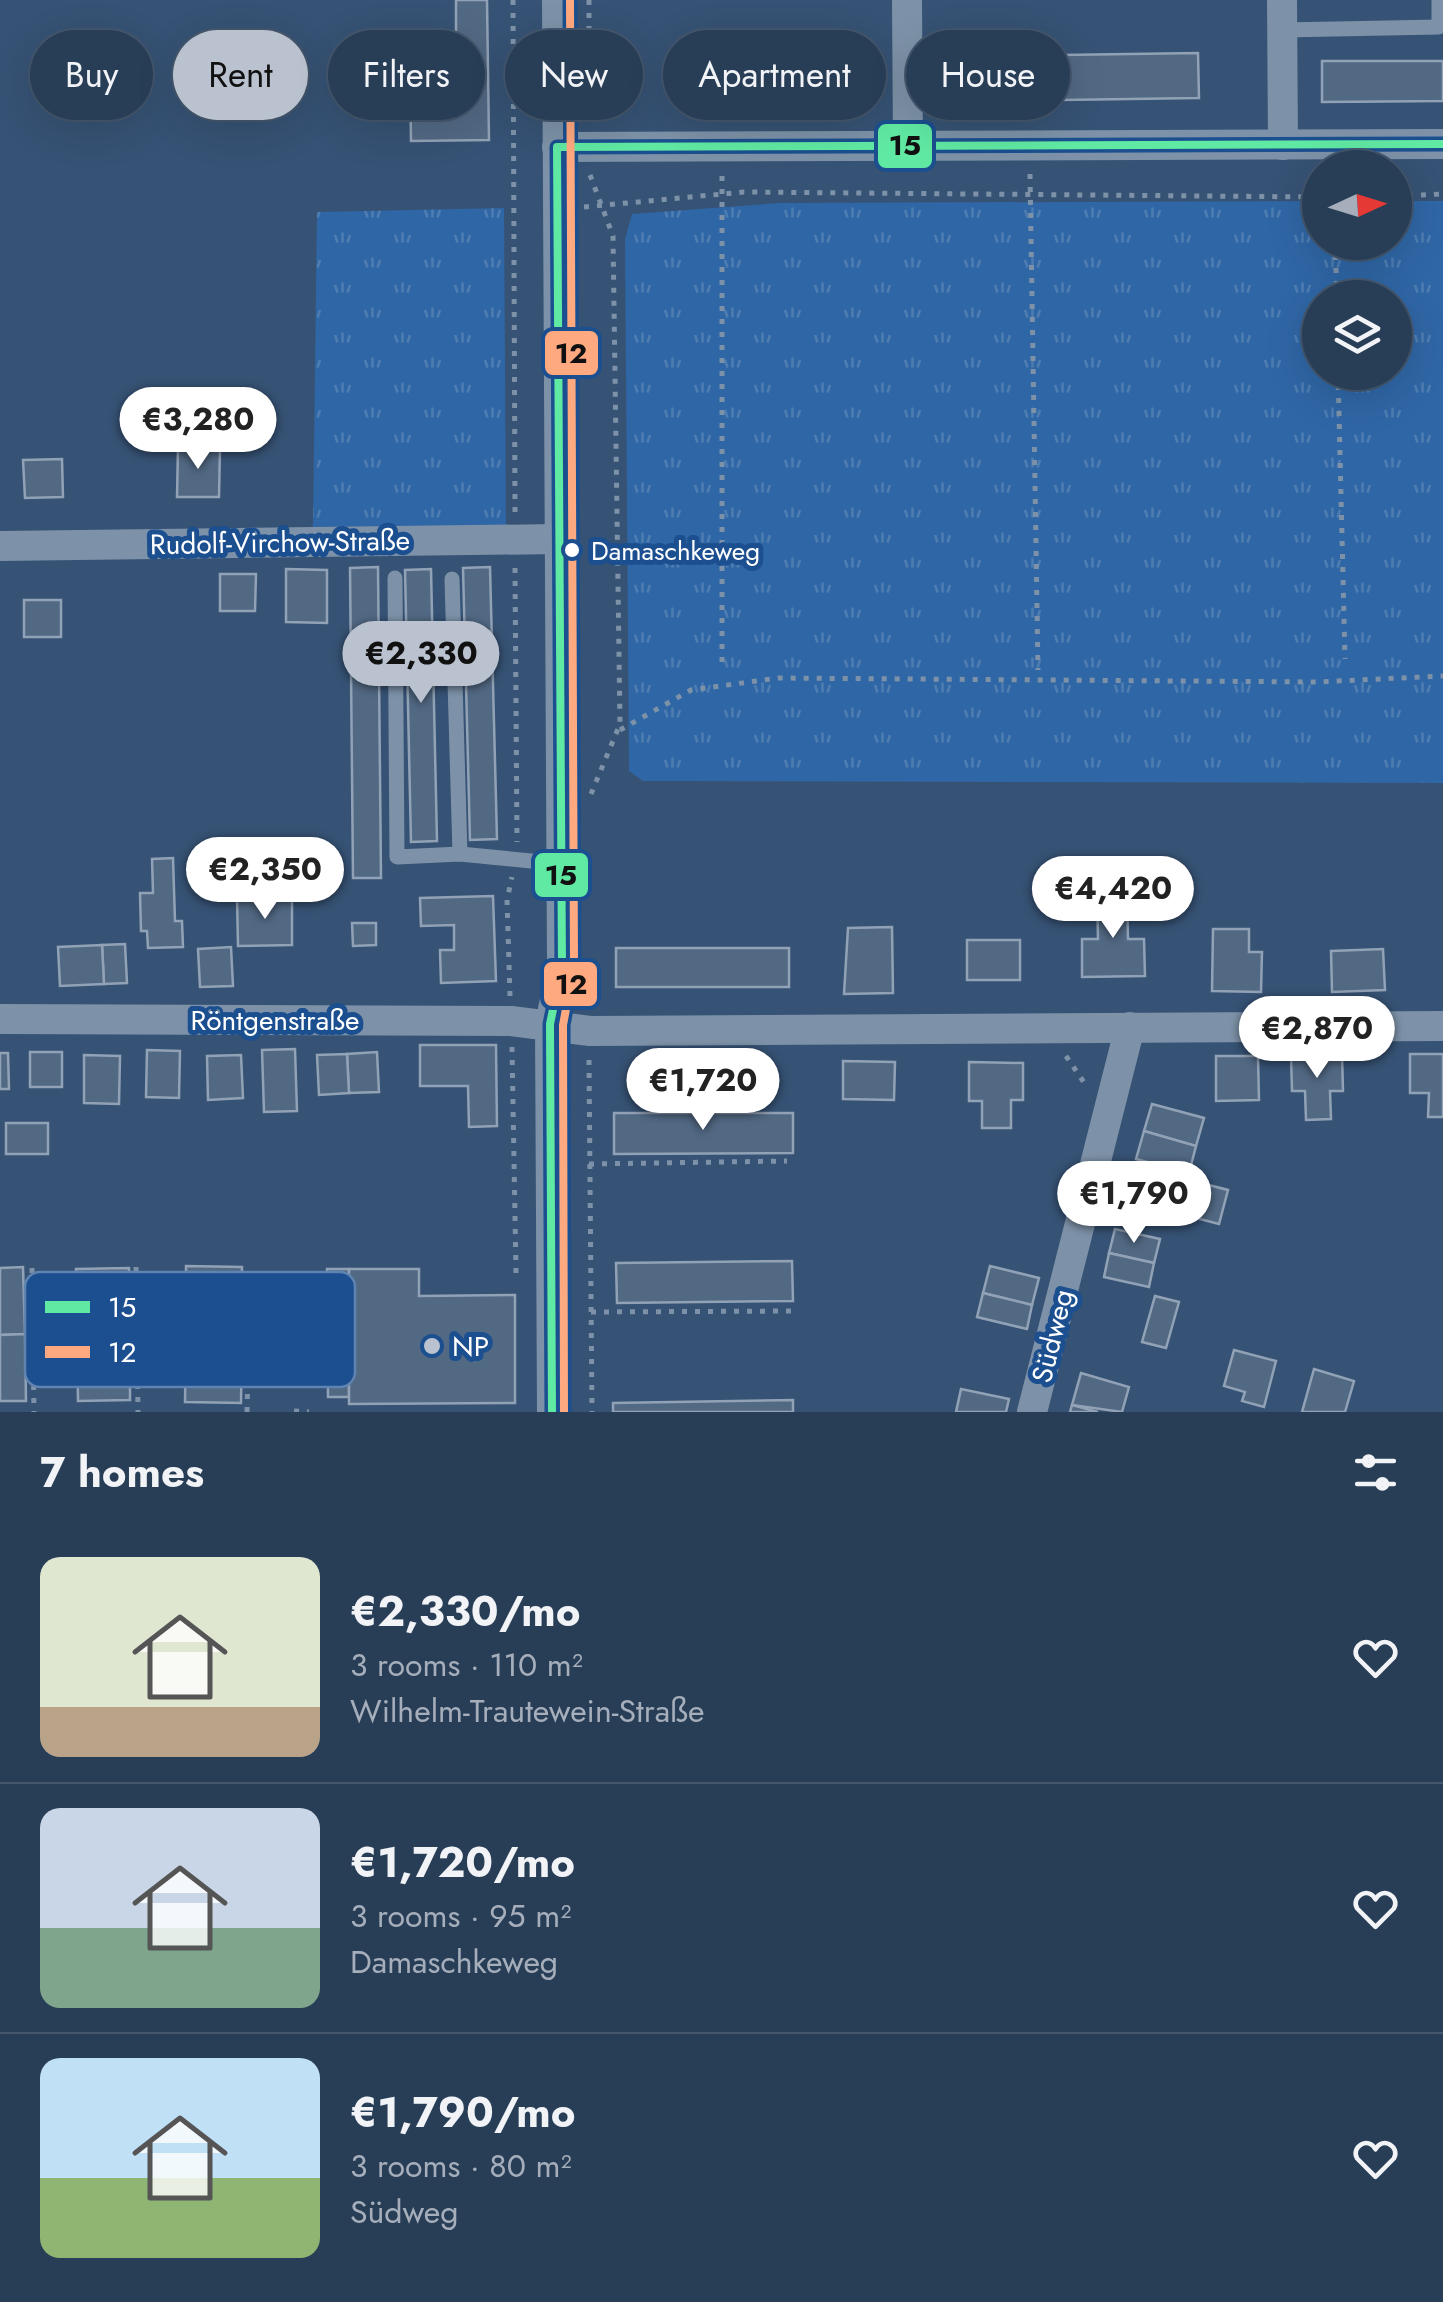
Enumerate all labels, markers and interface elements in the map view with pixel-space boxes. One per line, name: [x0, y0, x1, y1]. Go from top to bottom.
chip: Buy: [30, 30, 153, 120]
chip: Rent: [173, 30, 308, 120]
chip: Filters: [328, 30, 485, 120]
chip: New: [505, 30, 643, 120]
chip: Apartment: [663, 30, 886, 120]
chip: House: [906, 30, 1070, 120]
line badge: 15: [876, 122, 934, 170]
text: 15: [889, 125, 921, 166]
north arrow: [1302, 150, 1412, 260]
map controls: [1302, 150, 1412, 390]
button: layers: [1302, 280, 1412, 390]
line badge: 12: [543, 329, 600, 377]
text: 12: [555, 333, 587, 374]
pin: €3,280: [117, 387, 279, 472]
text: €3,280: [142, 396, 254, 442]
street label: Rudolf-Virchow-Straße: [150, 520, 410, 565]
place label: Damaschkeweg: [591, 532, 760, 570]
marker: Damaschkeweg: [562, 540, 582, 560]
pin: €2,330: [340, 621, 502, 706]
text: €2,330: [364, 630, 478, 676]
pin: €2,350: [184, 837, 346, 922]
text: €2,350: [208, 846, 322, 892]
line badge: 15: [533, 851, 590, 899]
text: 15: [545, 855, 577, 896]
pin: €4,420: [1032, 856, 1194, 941]
text: €4,420: [1054, 865, 1172, 911]
line badge: 12: [542, 960, 599, 1008]
text: 12: [555, 964, 587, 1005]
pin: €2,870: [1236, 996, 1398, 1081]
street label: Röntgenstraße: [191, 1000, 359, 1041]
text: €2,870: [1261, 1005, 1373, 1051]
pin: €1,720: [622, 1048, 784, 1133]
text: €1,720: [648, 1057, 758, 1103]
pin: €1,790: [1053, 1161, 1215, 1246]
text: €1,790: [1079, 1170, 1189, 1216]
legend: [25, 1272, 355, 1387]
street label: Südweg: [1021, 1285, 1084, 1387]
text: 15: [108, 1287, 136, 1328]
place label: NP: [452, 1326, 489, 1367]
text: 12: [108, 1332, 137, 1373]
marker: NP: [421, 1335, 443, 1357]
text: 7 homes: [40, 1442, 204, 1503]
icon: filters: [1348, 1445, 1403, 1500]
text: €2,330/mo: [350, 1581, 580, 1642]
icon: home: [120, 1597, 240, 1717]
icon: heart: [1348, 1630, 1403, 1685]
text: 3 rooms · 110 m²: [350, 1642, 583, 1688]
text: Wilhelm-Trautewein-Straße: [350, 1688, 705, 1734]
text: €1,720/mo: [350, 1832, 575, 1893]
icon: home: [120, 1848, 240, 1968]
icon: heart: [1348, 1881, 1403, 1936]
text: 3 rooms · 95 m²: [350, 1893, 571, 1939]
text: Damaschkeweg: [350, 1939, 558, 1985]
text: €1,790/mo: [350, 2082, 576, 2143]
icon: home: [120, 2098, 240, 2218]
icon: heart: [1348, 2131, 1403, 2186]
text: 3 rooms · 80 m²: [350, 2143, 571, 2189]
text: Südweg: [350, 2189, 459, 2235]

